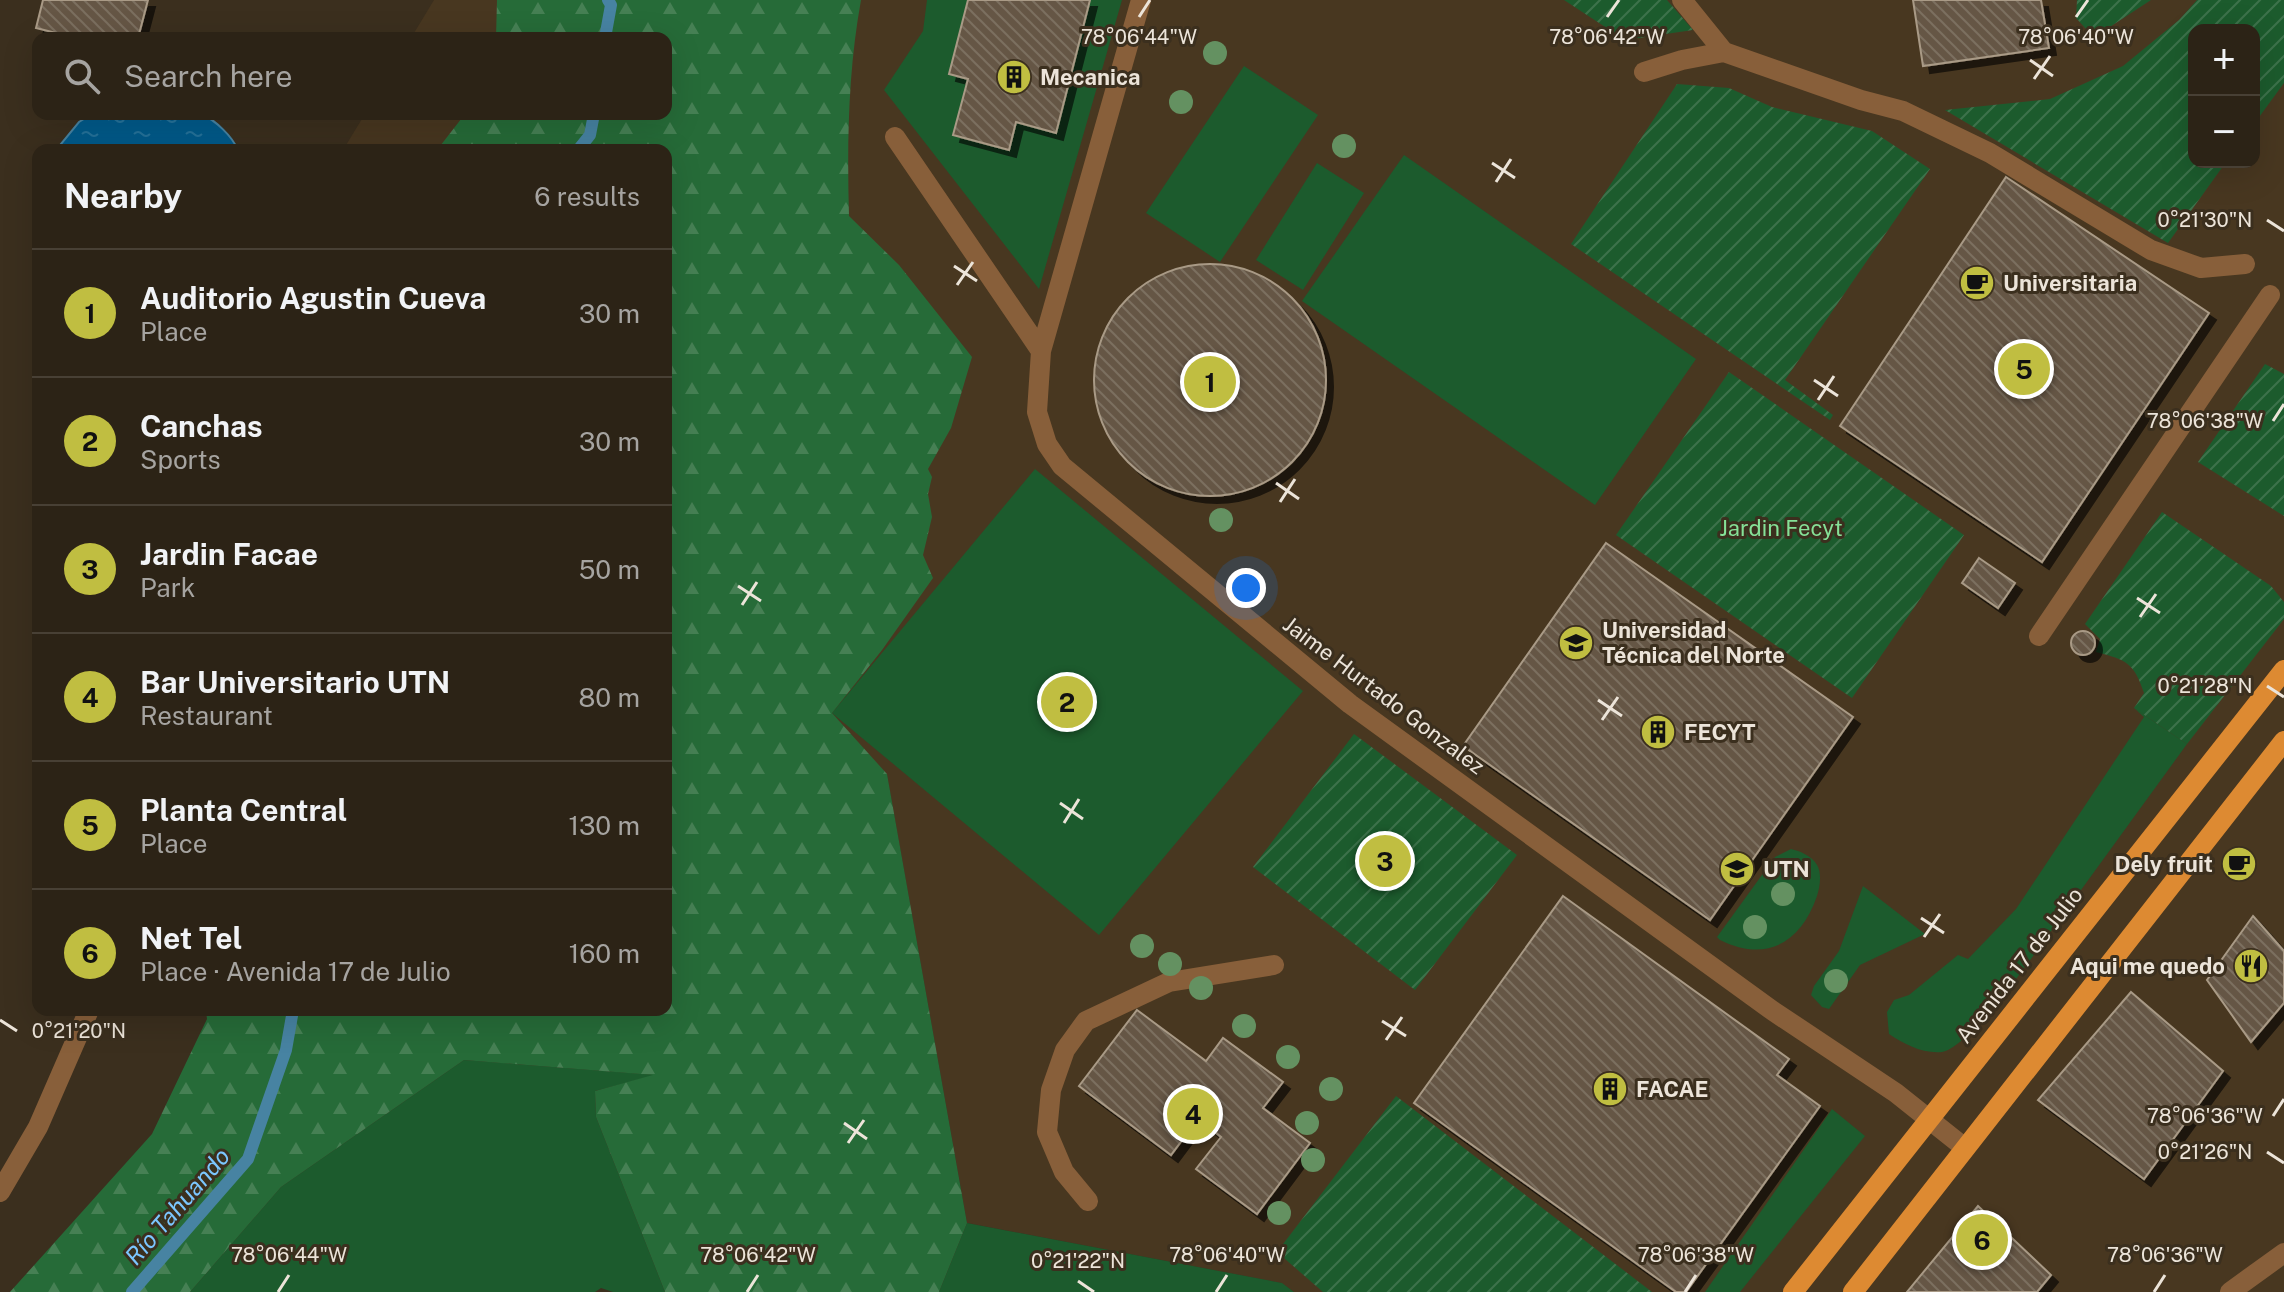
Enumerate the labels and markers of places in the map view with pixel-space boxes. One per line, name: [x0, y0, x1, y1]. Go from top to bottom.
building icon: Mecanica: [995, 58, 1033, 96]
place label: Mecanica: [1040, 64, 1140, 90]
cafe icon: Universitaria: [1958, 264, 1996, 302]
place label: Universitaria: [2003, 270, 2137, 296]
pin: 5: [1998, 339, 2050, 399]
pin: 1: [1184, 352, 1236, 412]
place label: Universidad Técnica del Norte: [1602, 617, 1785, 668]
school or university icon: Universidad Técnica del Norte: [1557, 624, 1595, 662]
pin: 2: [1041, 672, 1093, 732]
building icon: FECYT: [1639, 713, 1677, 751]
place label: FECYT: [1684, 719, 1756, 745]
pin: 3: [1359, 831, 1411, 891]
cafe icon: Dely fruit: [2220, 845, 2258, 883]
school or university icon: UTN: [1718, 850, 1756, 888]
place label: Dely fruit: [2115, 851, 2213, 877]
place label: UTN: [1763, 856, 1810, 882]
restaurant icon: Aqui me quedo: [2232, 947, 2270, 985]
place label: Aqui me quedo: [2070, 953, 2225, 979]
building icon: FACAE: [1591, 1070, 1629, 1108]
place label: FACAE: [1636, 1076, 1708, 1102]
pin: 4: [1167, 1084, 1219, 1144]
pin: 6: [1956, 1210, 2008, 1270]

